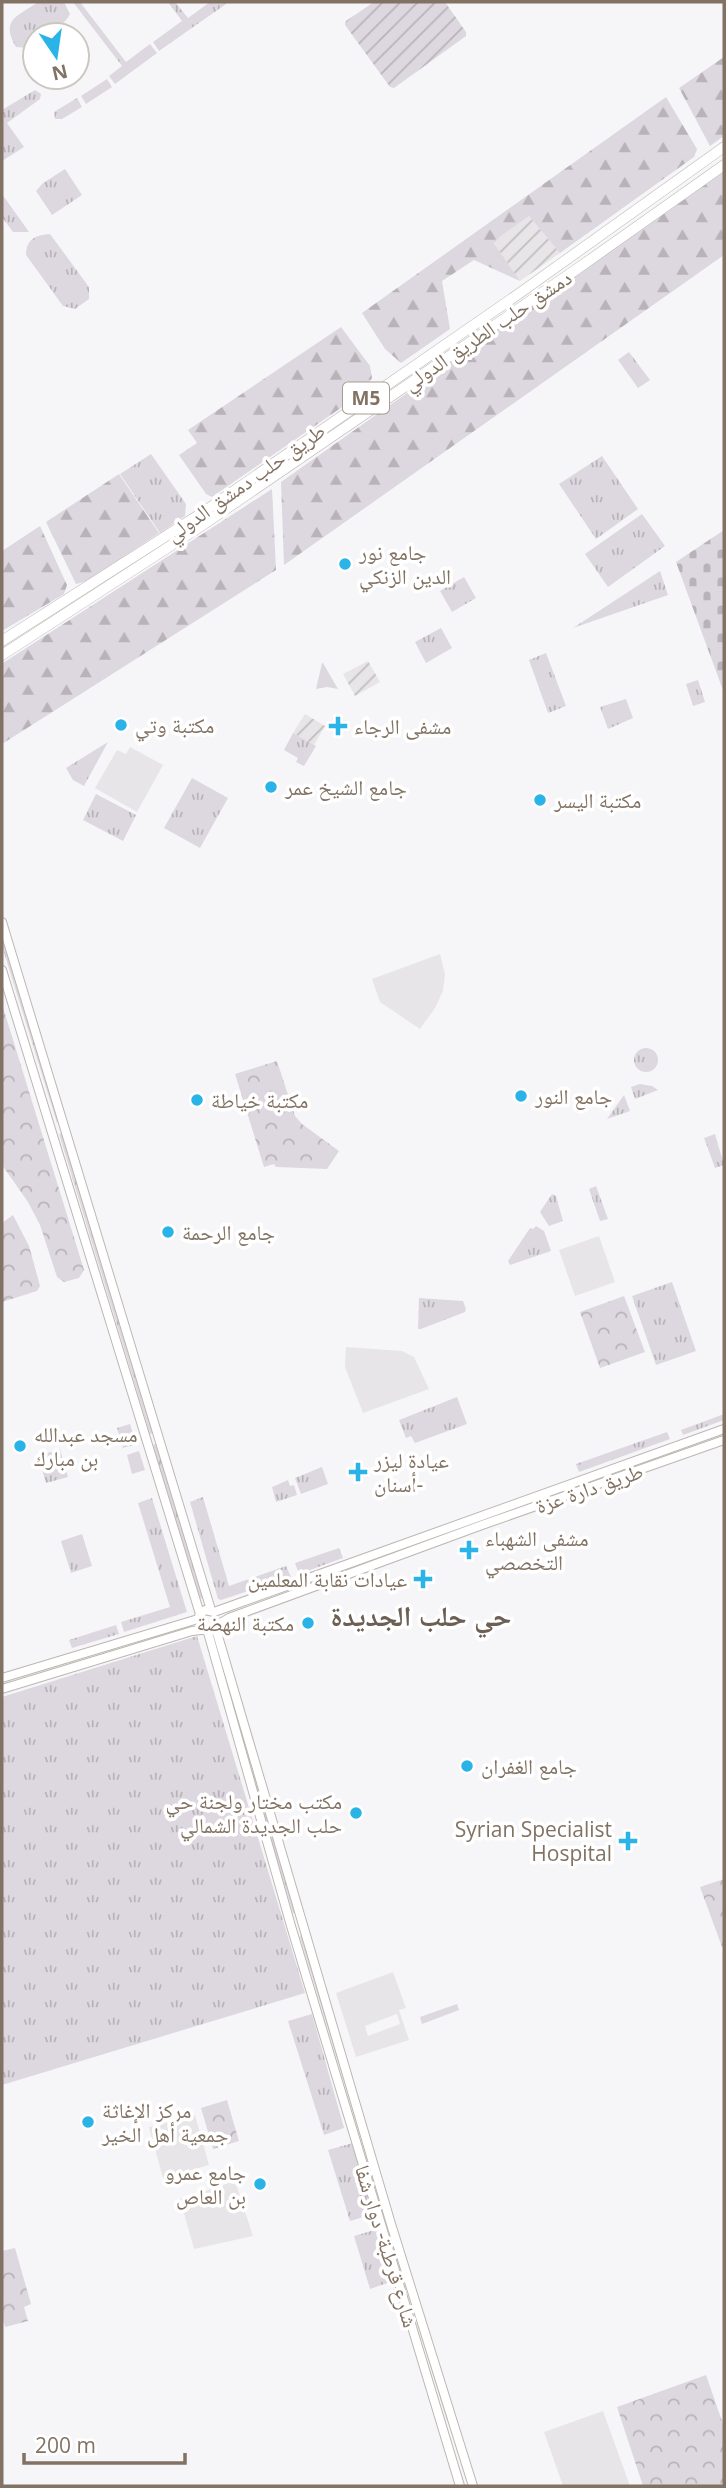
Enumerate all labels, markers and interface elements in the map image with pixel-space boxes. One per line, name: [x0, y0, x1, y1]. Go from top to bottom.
north arrow: [21, 21, 91, 91]
text: N: [49, 58, 70, 87]
street label: دمشق حلب الطريق الدولي: [397, 263, 579, 400]
road number: M5: [343, 382, 389, 414]
street label: طريق حلب دمشق الدولي: [160, 416, 332, 550]
place label: جامع نور الدين الزنكي: [358, 538, 451, 593]
marker: جامع نور الدين الزنكي: [337, 556, 353, 572]
place label: مكتبة وتي: [135, 711, 214, 742]
place label: مشفى الرجاء: [354, 712, 451, 740]
marker: مشفى الرجاء: [328, 716, 348, 736]
marker: مكتبة وتي: [113, 717, 129, 733]
place label: جامع الشيخ عمر: [284, 773, 407, 801]
marker: جامع الشيخ عمر: [263, 779, 279, 795]
place label: مكتبة اليسر: [553, 786, 641, 814]
marker: مكتبة اليسر: [532, 792, 548, 808]
place label: جامع النور: [534, 1082, 612, 1110]
place label: مكتبة خياطة: [211, 1086, 308, 1114]
marker: جامع النور: [513, 1088, 529, 1104]
marker: مكتبة خياطة: [189, 1092, 205, 1108]
place label: جامع الرحمة: [182, 1218, 275, 1246]
marker: جامع الرحمة: [160, 1224, 176, 1240]
place label: مسجد عبدالله بن مبارك: [34, 1420, 138, 1472]
marker: مسجد عبدالله بن مبارك: [12, 1438, 28, 1454]
place label: عيادة ليزر أسنان-: [373, 1446, 449, 1498]
street label: طريق دارة عزة: [532, 1457, 646, 1519]
marker: عيادة ليزر أسنان-: [348, 1462, 368, 1482]
place label: مشفى الشهباء التخصصي: [485, 1524, 589, 1579]
marker: مشفى الشهباء التخصصي: [459, 1540, 479, 1560]
place label: عيادات نقابة المعلمين: [248, 1565, 407, 1593]
marker: عيادات نقابة المعلمين: [413, 1569, 433, 1589]
district label: حي حلب الجديدة: [330, 1596, 512, 1639]
place label: مكتبة النهضة: [197, 1609, 294, 1637]
marker: مكتبة النهضة: [300, 1615, 316, 1631]
place label: جامع الغفران: [481, 1752, 577, 1780]
marker: جامع الغفران: [459, 1758, 475, 1774]
place label: مكتب مختار ولجنة حي حلب الجديدة الشمالي: [165, 1787, 342, 1842]
marker: مكتب مختار ولجنة حي حلب الجديدة الشمالي: [348, 1805, 364, 1821]
place label: Syrian Specialist Hospital: [455, 1815, 612, 1867]
marker: Syrian Specialist Hospital: [618, 1831, 638, 1851]
place label: مركز الإغاثة جمعية أهل الخير: [101, 2096, 228, 2148]
marker: مركز الإغاثة جمعية أهل الخير: [80, 2114, 96, 2130]
place label: جامع عمرو بن العاص: [165, 2158, 246, 2210]
street label: شارع قرطبة- دوار شفا: [349, 2161, 425, 2331]
marker: جامع عمرو بن العاص: [252, 2176, 268, 2192]
scale bar: [24, 2422, 186, 2466]
text: 200 m: [35, 2431, 96, 2459]

